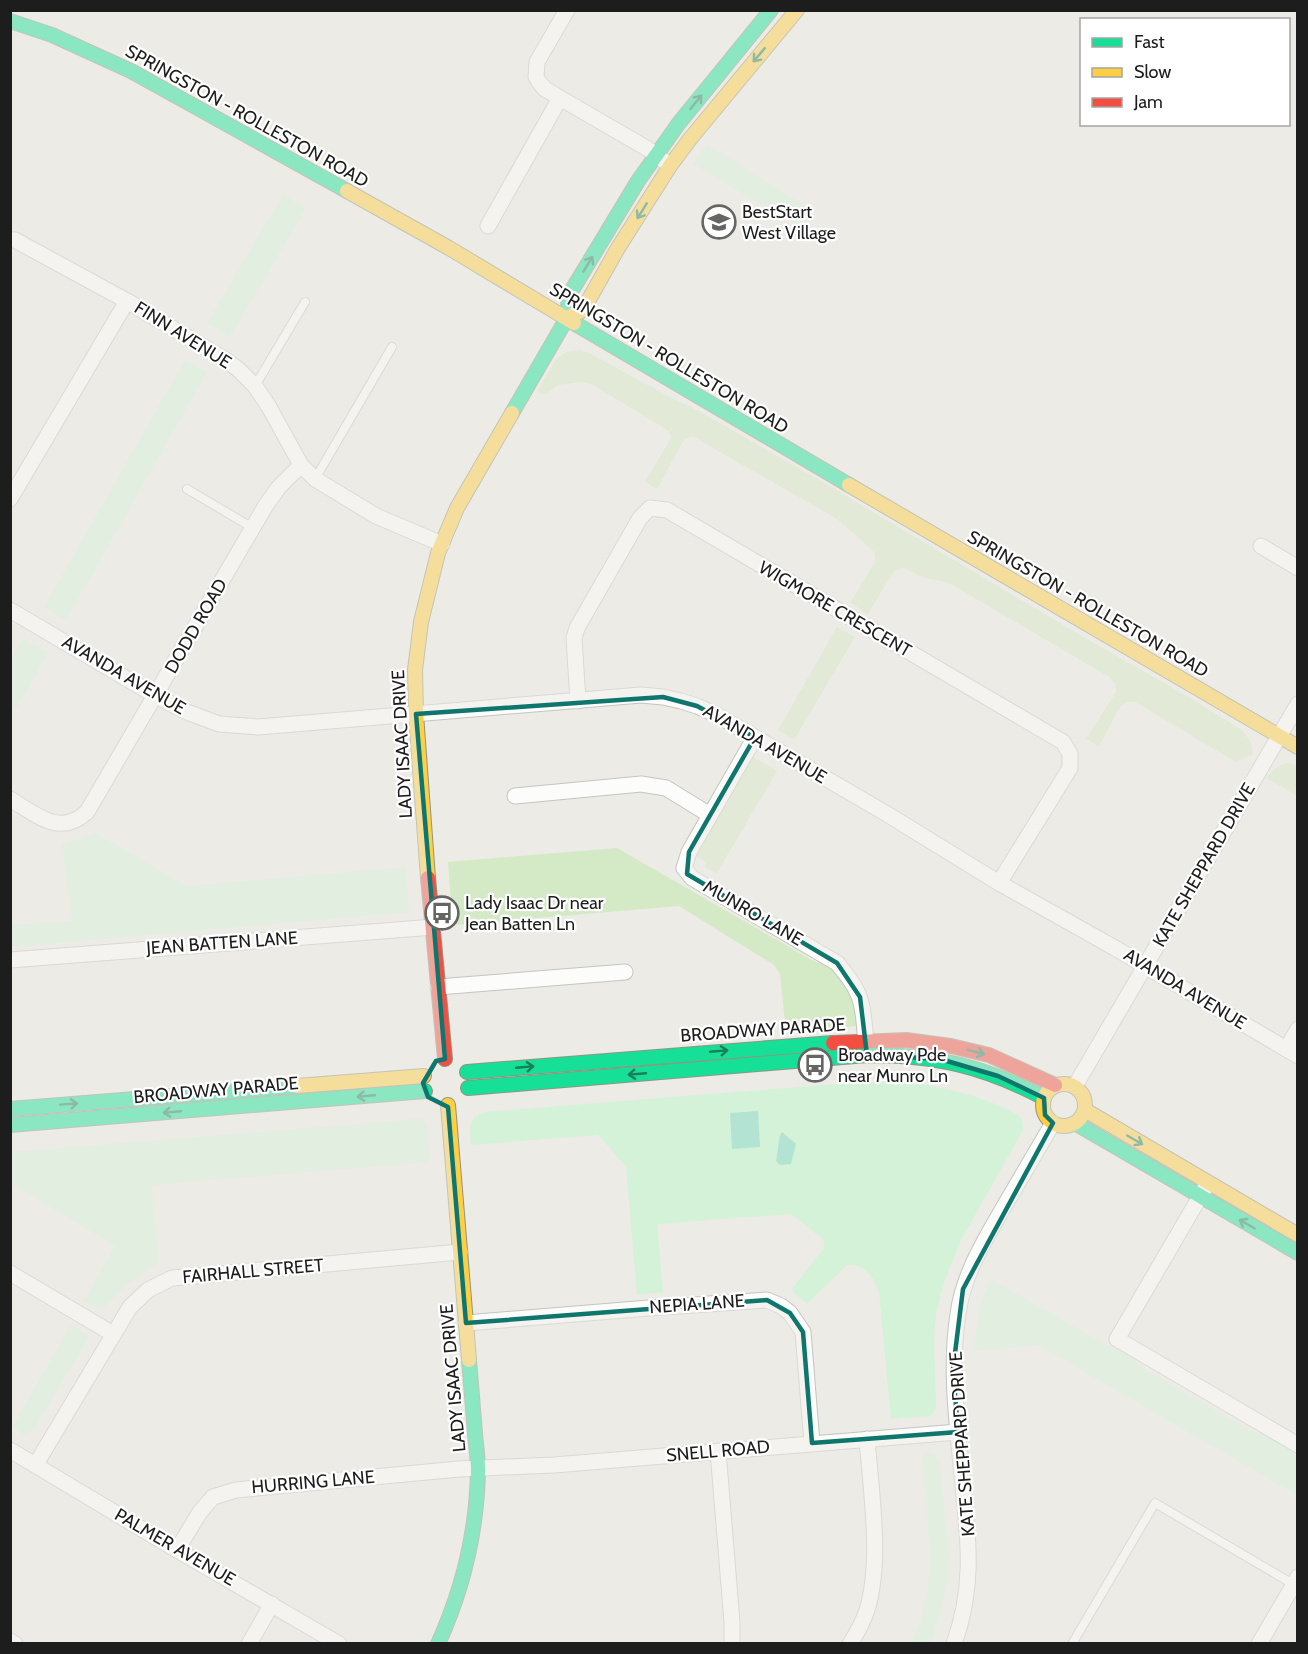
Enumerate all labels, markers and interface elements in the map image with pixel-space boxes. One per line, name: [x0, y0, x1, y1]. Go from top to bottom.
legend: [1080, 18, 1290, 126]
text: Fast: [1134, 31, 1165, 53]
street label: SPRINGSTON - ROLLESTON ROAD: [122, 40, 372, 192]
one-way arrow: [752, 47, 766, 62]
text: Slow: [1134, 61, 1171, 83]
text: Jam: [1133, 91, 1163, 113]
one-way arrow: [689, 94, 702, 110]
place label: BestStart West Village: [742, 201, 836, 244]
one-way arrow: [635, 202, 647, 219]
school or university icon: BestStart West Village: [701, 204, 737, 240]
one-way arrow: [582, 256, 594, 273]
street label: SPRINGSTON - ROLLESTON ROAD: [546, 278, 792, 438]
street label: FINN AVENUE: [130, 296, 236, 374]
street label: SPRINGSTON - ROLLESTON ROAD: [964, 526, 1212, 682]
street label: WIGMORE CRESCENT: [755, 556, 916, 662]
street label: DODD ROAD: [160, 575, 232, 677]
street label: AVANDA AVENUE: [58, 631, 190, 719]
street label: LADY ISAAC DRIVE: [387, 669, 417, 819]
street label: AVANDA AVENUE: [699, 700, 831, 788]
street label: KATE SHEPPARD DRIVE: [1148, 779, 1260, 951]
street label: MUNRO LANE: [699, 876, 807, 950]
place label: Lady Isaac Dr near Jean Batten Ln: [464, 892, 604, 935]
bus stop icon: Lady Isaac Dr near Jean Batten Ln: [424, 895, 460, 931]
street label: JEAN BATTEN LANE: [144, 927, 299, 959]
street label: AVANDA AVENUE: [1120, 944, 1250, 1034]
street label: BROADWAY PARADE: [680, 1013, 846, 1047]
place label: Broadway Pde near Munro Ln: [838, 1044, 948, 1087]
one-way arrow: [709, 1045, 729, 1056]
bus stop icon: Broadway Pde near Munro Ln: [797, 1047, 833, 1083]
one-way arrow: [966, 1047, 985, 1058]
one-way arrow: [514, 1061, 534, 1072]
one-way arrow: [627, 1068, 647, 1079]
street label: BROADWAY PARADE: [133, 1072, 299, 1108]
one-way arrow: [357, 1091, 377, 1102]
one-way arrow: [58, 1098, 78, 1109]
one-way arrow: [162, 1107, 182, 1118]
one-way arrow: [1126, 1134, 1143, 1146]
one-way arrow: [1239, 1217, 1256, 1229]
street label: FAIRHALL STREET: [182, 1254, 325, 1288]
street label: NEPIA LANE: [649, 1290, 745, 1318]
street label: LADY ISAAC DRIVE: [436, 1303, 470, 1453]
street label: KATE SHEPPARD DRIVE: [945, 1351, 979, 1537]
street label: SNELL ROAD: [665, 1436, 771, 1466]
street label: HURRING LANE: [250, 1466, 376, 1498]
street label: PALMER AVENUE: [111, 1503, 239, 1591]

